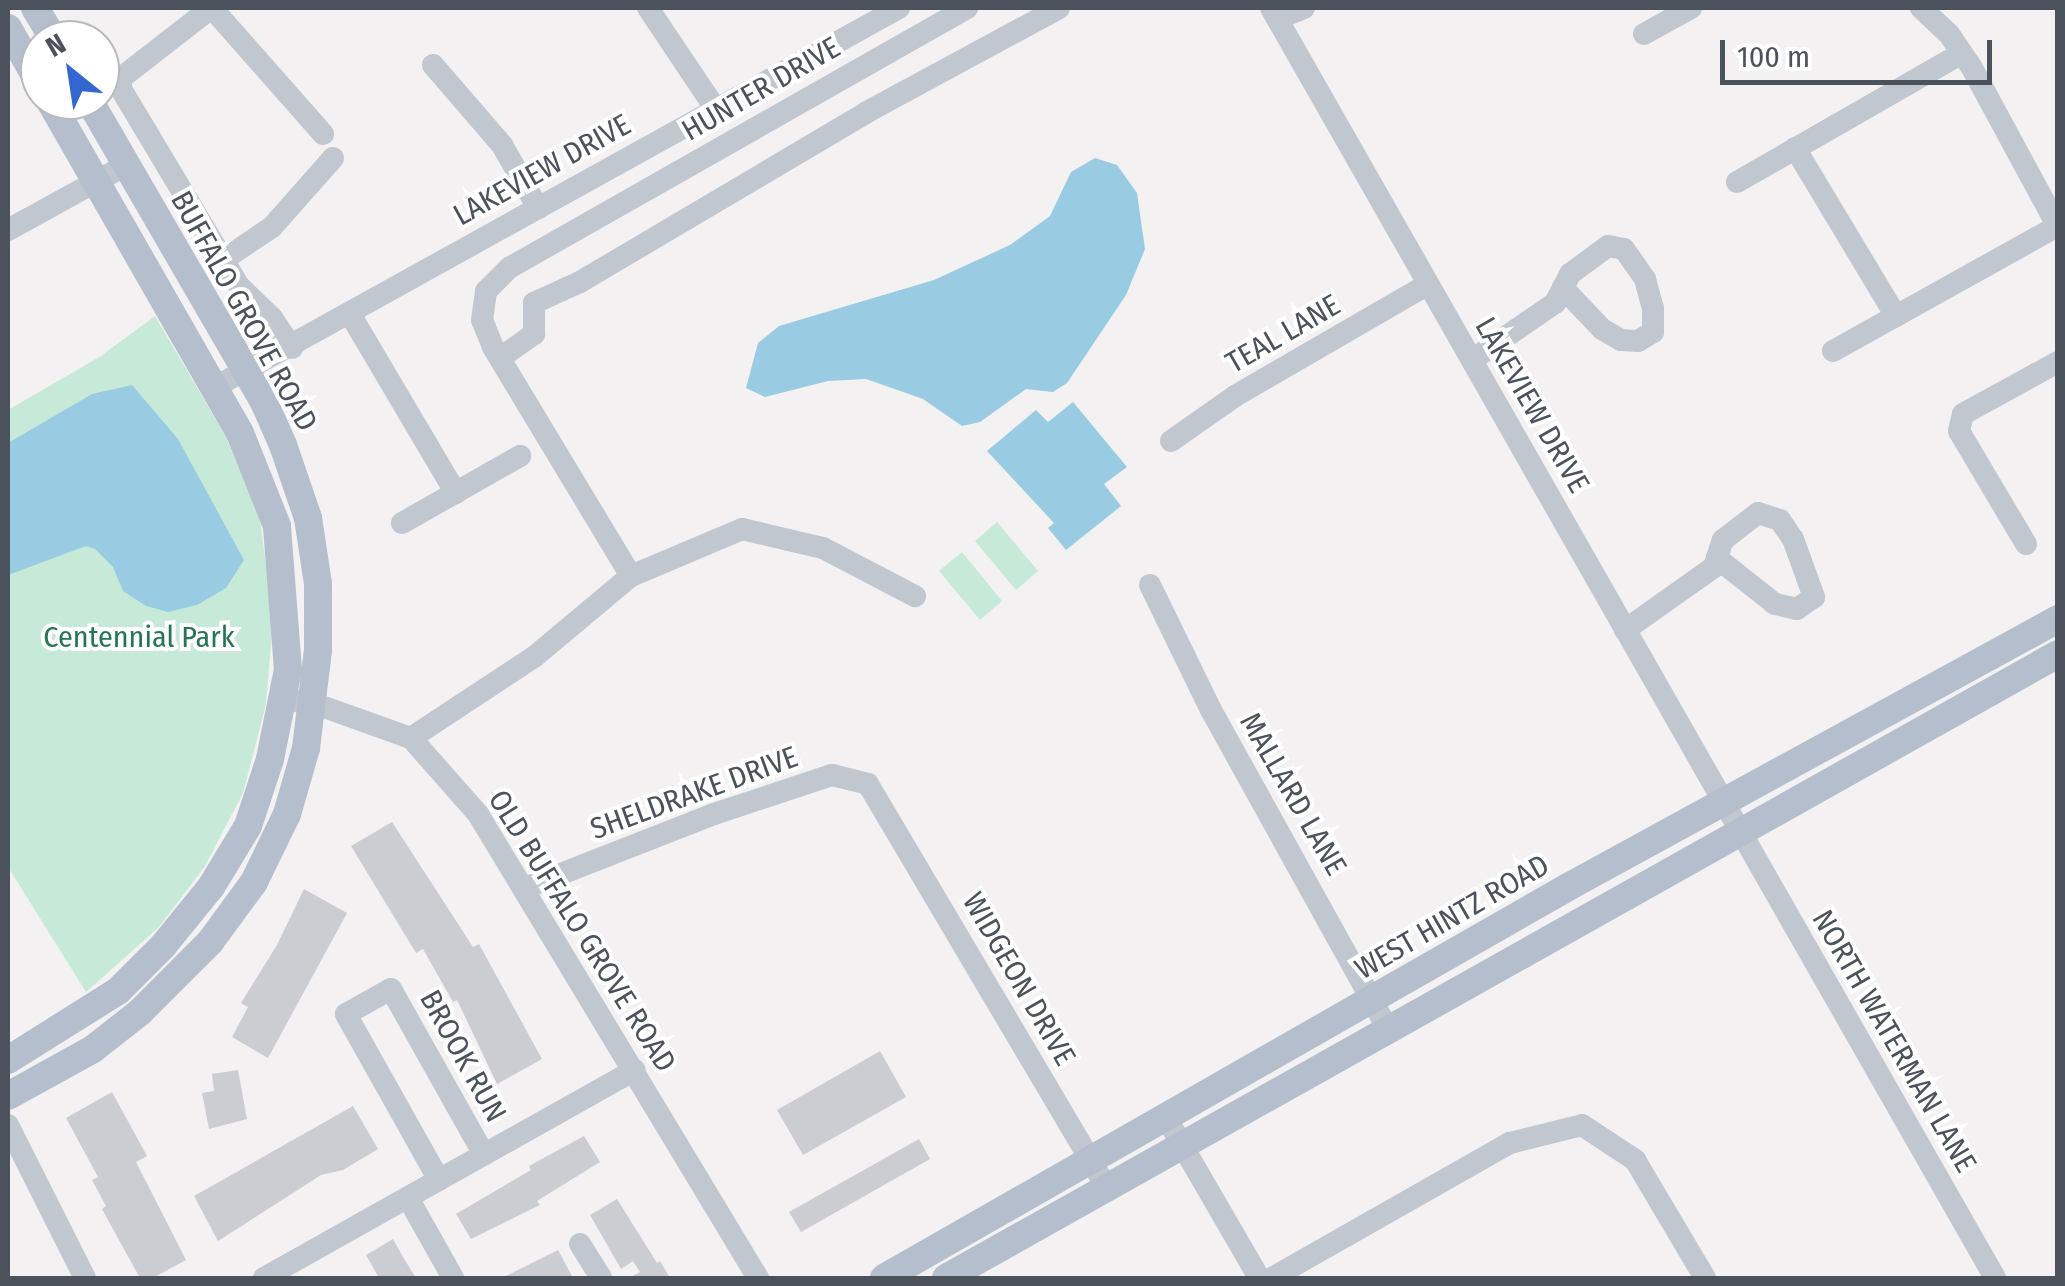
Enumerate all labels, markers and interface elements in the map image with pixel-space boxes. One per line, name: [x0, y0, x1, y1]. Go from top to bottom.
north arrow: [20, 20, 120, 120]
scale bar: [1725, 20, 1998, 82]
text: N: [40, 27, 71, 64]
street label: HUNTER DRIVE: [676, 29, 846, 149]
text: 100 m: [1737, 39, 1810, 75]
street label: LAKEVIEW DRIVE: [447, 107, 637, 233]
street label: BUFFALO GROVE ROAD: [163, 185, 325, 437]
street label: TEAL LANE: [1220, 287, 1346, 381]
street label: LAKEVIEW DRIVE: [1467, 311, 1597, 499]
park label: Centennial Park: [43, 619, 235, 655]
street label: MALLARD LANE: [1232, 706, 1354, 882]
street label: SHELDRAKE DRIVE: [585, 739, 803, 847]
street label: OLD BUFFALO GROVE ROAD: [481, 784, 683, 1078]
street label: WEST HINTZ ROAD: [1349, 847, 1555, 987]
street label: WIDGEON DRIVE: [955, 886, 1083, 1072]
street label: NORTH WATERMAN LANE: [1804, 904, 1984, 1178]
street label: BROOK RUN: [412, 984, 514, 1128]

